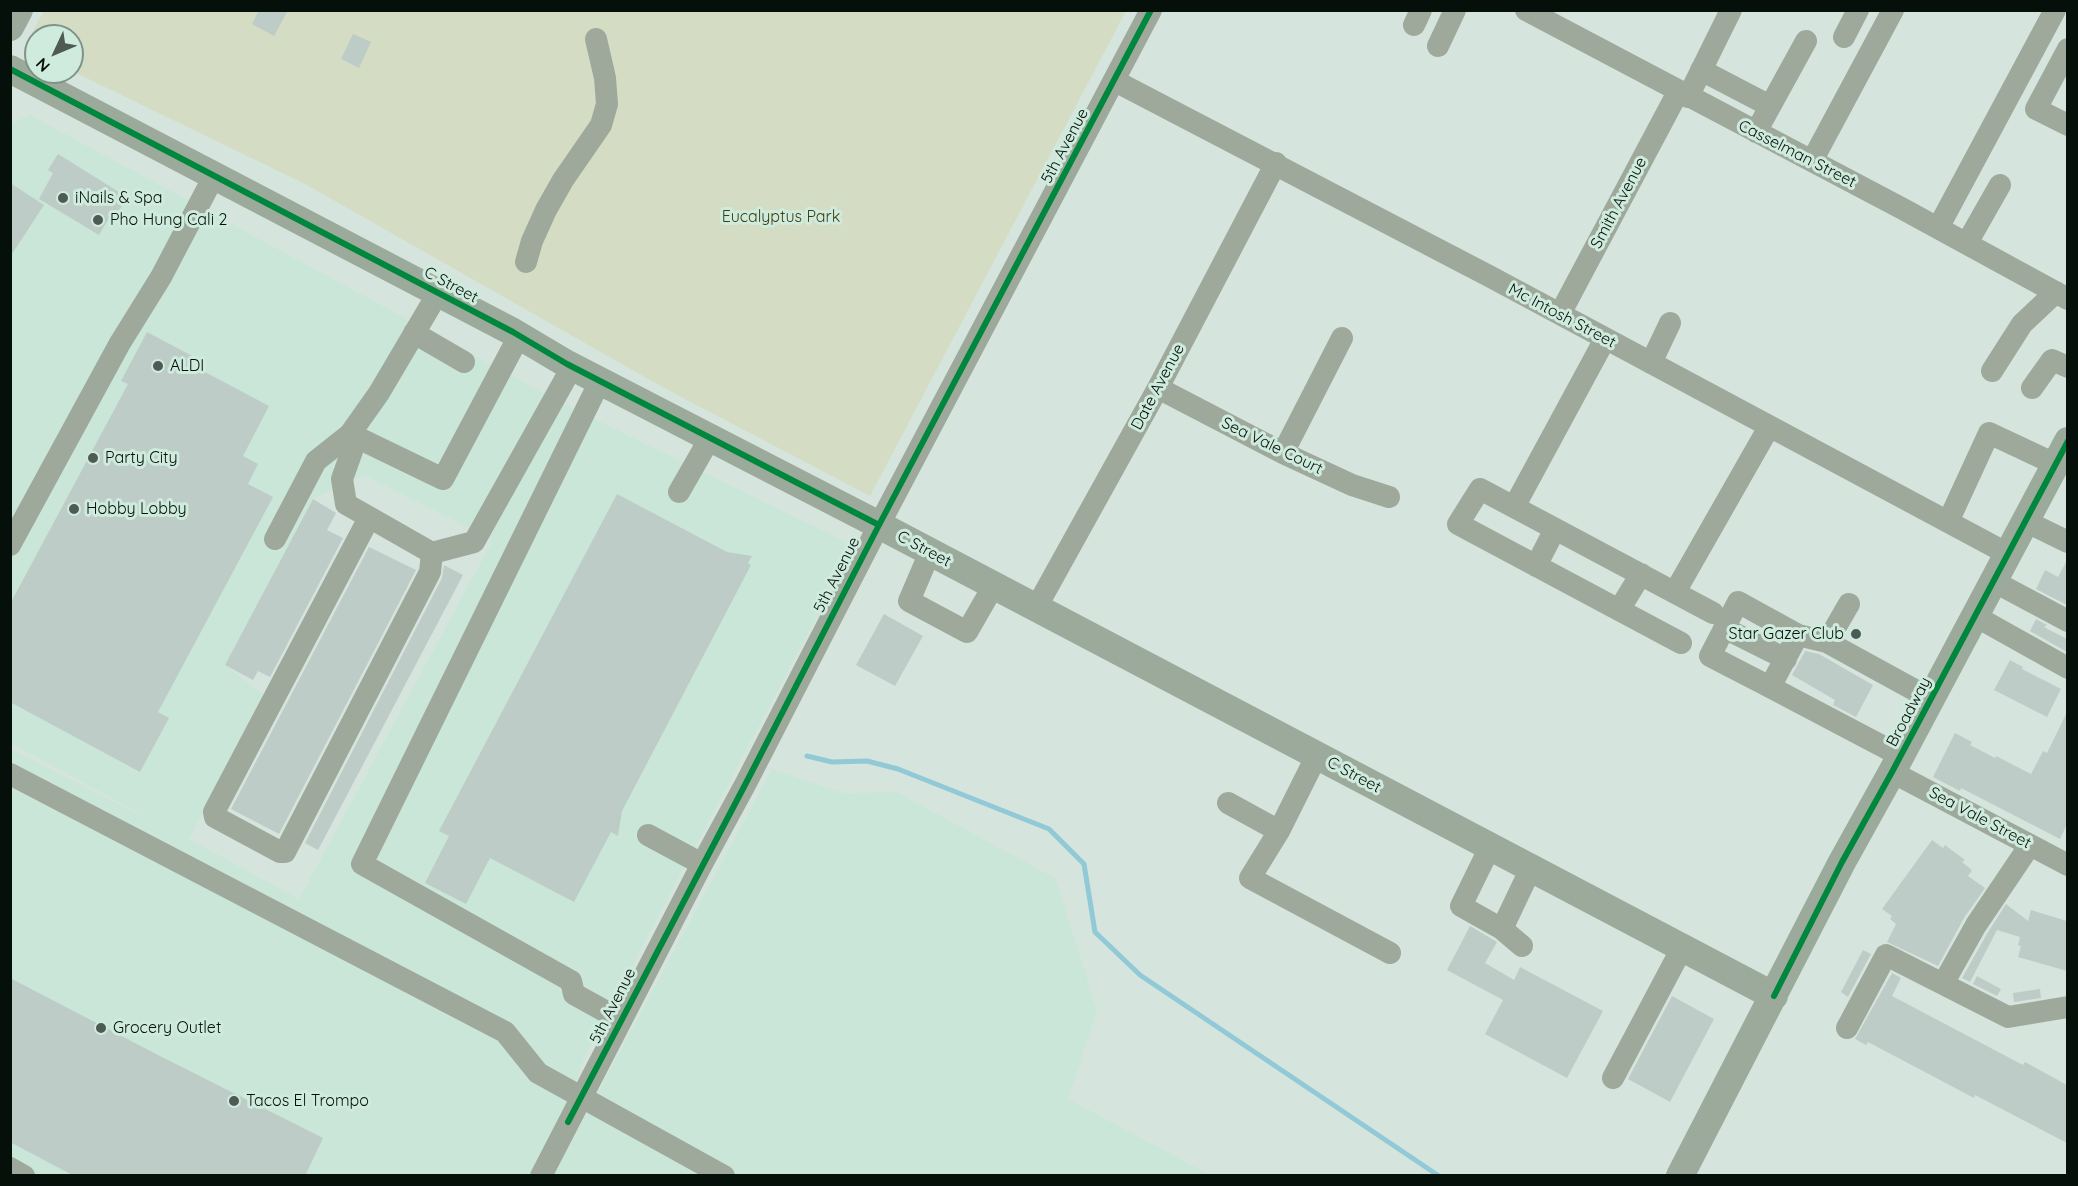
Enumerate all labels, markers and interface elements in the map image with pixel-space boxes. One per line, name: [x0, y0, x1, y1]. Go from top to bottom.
north arrow: [24, 24, 84, 84]
text: N: [31, 54, 54, 76]
street label: 5th Avenue: [1037, 105, 1093, 187]
street label: Casselman Street: [1735, 116, 1859, 192]
street label: Smith Avenue: [1587, 154, 1651, 252]
place label: iNails & Spa: [75, 188, 162, 208]
marker: iNails & Spa: [56, 191, 70, 205]
park label: Eucalyptus Park: [722, 207, 840, 227]
place label: Pho Hung Cali 2: [110, 210, 227, 230]
marker: Pho Hung Cali 2: [91, 213, 105, 227]
street label: C Street: [421, 263, 481, 307]
street label: Mc Intosh Street: [1505, 280, 1619, 352]
street label: Date Avenue: [1127, 341, 1189, 433]
place label: ALDI: [170, 356, 204, 376]
marker: ALDI: [151, 359, 165, 373]
street label: Sea Vale Court: [1218, 413, 1326, 479]
place label: Party City: [105, 448, 178, 468]
marker: Party City: [86, 451, 100, 465]
place label: Hobby Lobby: [86, 499, 187, 519]
marker: Hobby Lobby: [67, 502, 81, 516]
street label: C Street: [894, 527, 954, 571]
street label: 5th Avenue: [810, 534, 864, 616]
place label: Star Gazer Club: [1728, 624, 1844, 644]
marker: Star Gazer Club: [1849, 627, 1863, 641]
street label: Broadway: [1883, 674, 1935, 750]
street label: C Street: [1324, 753, 1384, 797]
street label: Sea Vale Street: [1926, 783, 2034, 853]
street label: 5th Avenue: [586, 965, 640, 1047]
place label: Grocery Outlet: [113, 1018, 221, 1038]
marker: Grocery Outlet: [94, 1021, 108, 1035]
place label: Tacos El Trompo: [246, 1091, 369, 1111]
marker: Tacos El Trompo: [227, 1094, 241, 1108]

